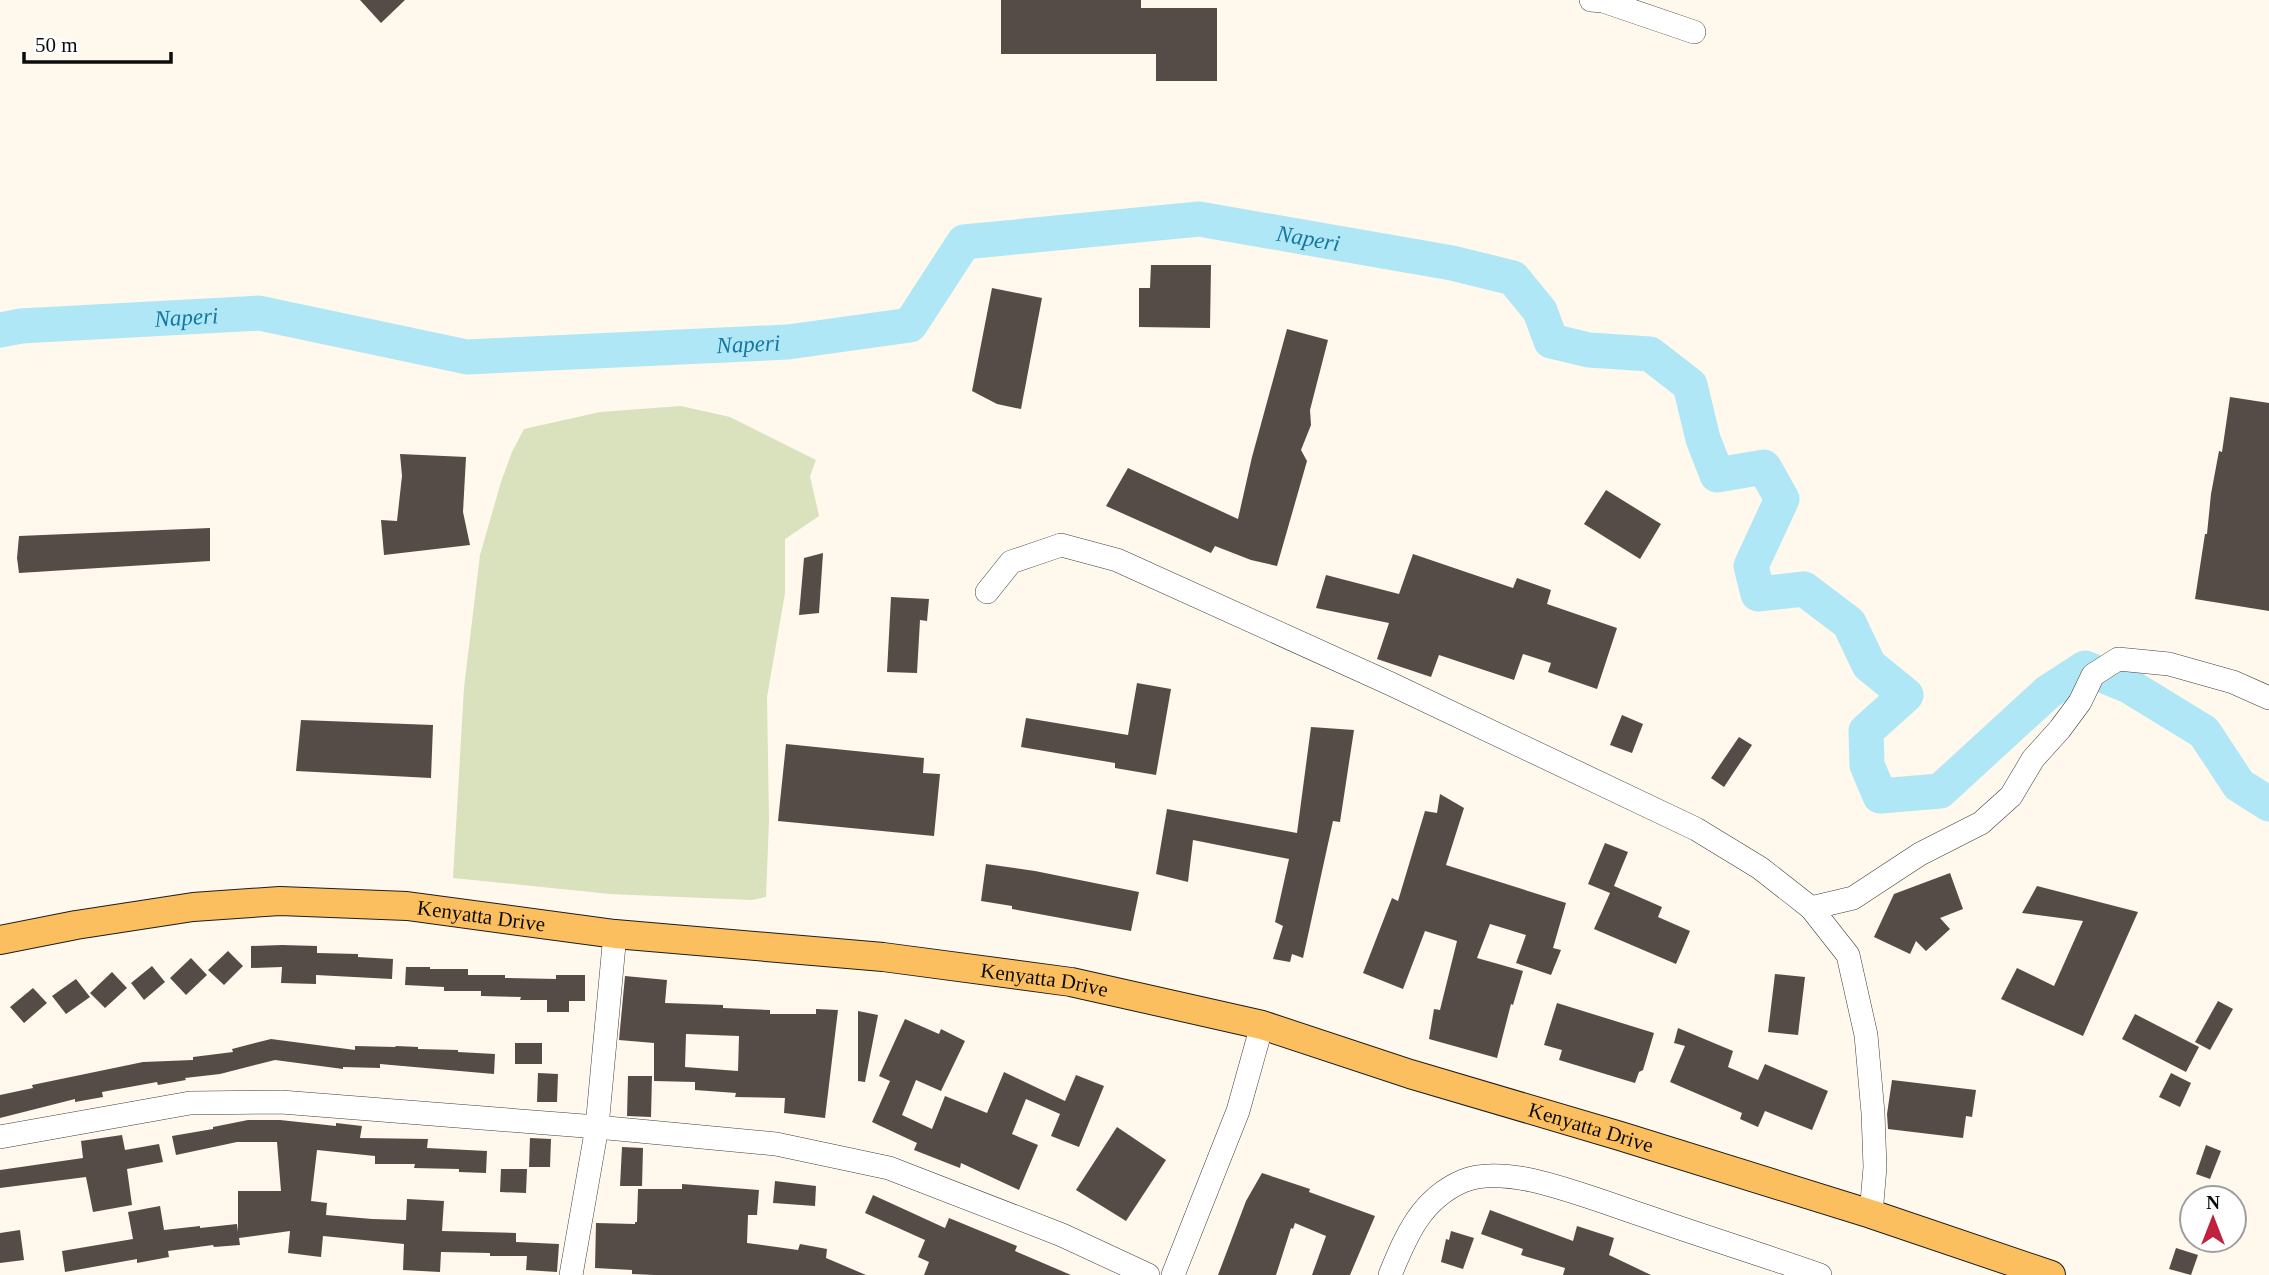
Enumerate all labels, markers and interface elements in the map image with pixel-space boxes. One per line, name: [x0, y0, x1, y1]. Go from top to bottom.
scale bar: [24, 21, 172, 65]
text: 50 m: [35, 33, 78, 57]
water label: Naperi: [1274, 220, 1342, 256]
water label: Naperi: [153, 303, 219, 331]
water label: Naperi: [715, 330, 781, 358]
street label: Kenyatta Drive: [416, 895, 547, 936]
street label: Kenyatta Drive: [979, 958, 1111, 1002]
street label: Kenyatta Drive: [1526, 1098, 1656, 1158]
north arrow: [2178, 1184, 2248, 1254]
text: N: [2206, 1192, 2220, 1213]

